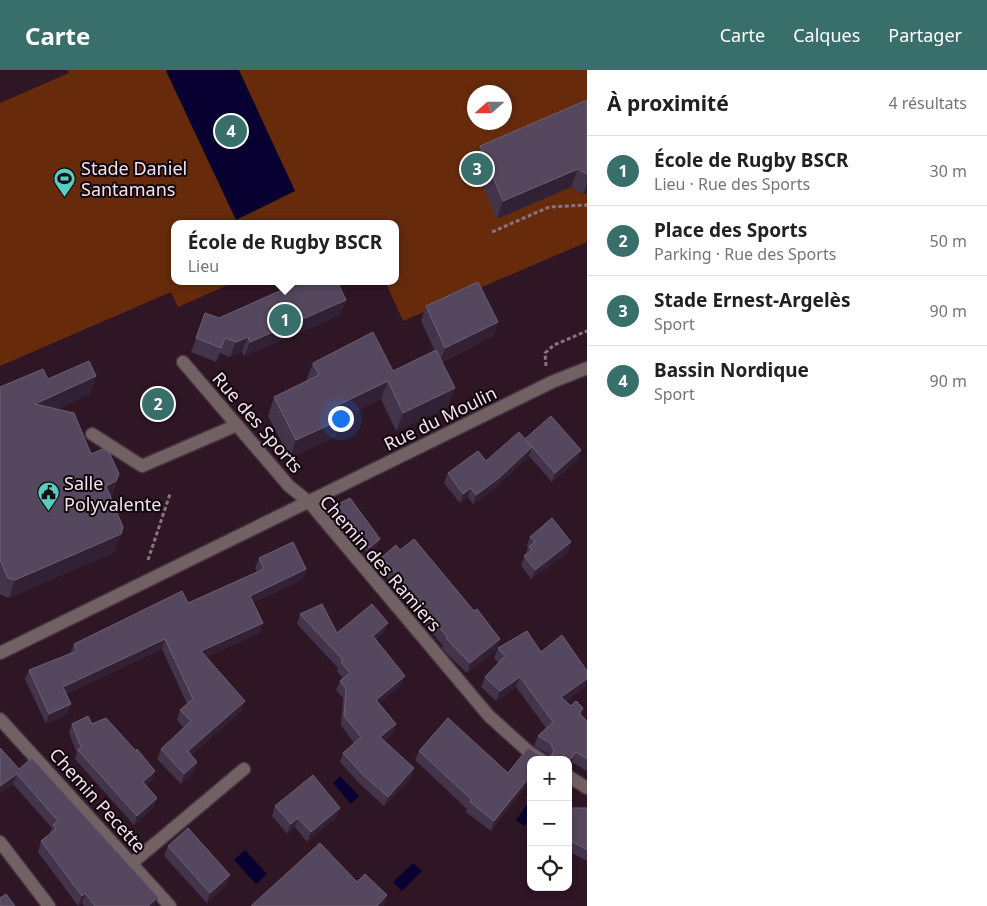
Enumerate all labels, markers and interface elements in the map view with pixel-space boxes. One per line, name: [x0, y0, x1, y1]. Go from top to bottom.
text: Carte: [25, 19, 90, 52]
text: Carte: [720, 23, 765, 47]
text: Calques: [793, 23, 860, 47]
text: Partager: [888, 23, 962, 47]
north arrow: [467, 85, 512, 130]
text: À proximité: [607, 89, 729, 117]
text: 4 résultats: [889, 92, 967, 114]
pin: 4: [215, 112, 247, 150]
text: École de Rugby BSCR: [654, 147, 849, 173]
pin: 3: [461, 150, 493, 188]
place label: Stade Daniel Santamans: [81, 156, 187, 201]
text: 1: [618, 160, 628, 182]
text: 30 m: [930, 160, 967, 182]
sports icon: Stade Daniel Santamans: [53, 166, 77, 197]
text: Lieu · Rue des Sports: [654, 173, 810, 195]
text: Place des Sports: [654, 217, 807, 243]
popup: [171, 220, 399, 285]
text: École de Rugby BSCR: [188, 229, 382, 255]
text: 2: [618, 230, 628, 252]
text: 50 m: [930, 230, 967, 252]
text: Parking · Rue des Sports: [654, 243, 836, 265]
text: Lieu: [188, 255, 219, 277]
text: Stade Ernest-Argelès: [654, 287, 850, 313]
text: 3: [618, 300, 628, 322]
text: 90 m: [930, 300, 967, 322]
pin: 1: [269, 301, 301, 339]
text: Sport: [654, 313, 695, 335]
text: Bassin Nordique: [654, 357, 809, 383]
street label: Rue des Sports: [208, 367, 308, 477]
text: 4: [618, 370, 628, 392]
text: 90 m: [930, 370, 967, 392]
street label: Rue du Moulin: [380, 380, 500, 456]
text: Sport: [654, 383, 695, 405]
pin: 2: [142, 385, 174, 423]
your location: [328, 406, 354, 432]
place label: Salle Polyvalente: [64, 471, 161, 516]
public building icon: Salle Polyvalente: [36, 481, 60, 512]
street label: Chemin des Ramiers: [315, 490, 447, 636]
street label: Chemin Pecette: [45, 743, 151, 857]
map controls: [527, 756, 572, 891]
button: +: [527, 756, 572, 801]
button: −: [527, 801, 572, 846]
button: locate: [527, 846, 572, 891]

